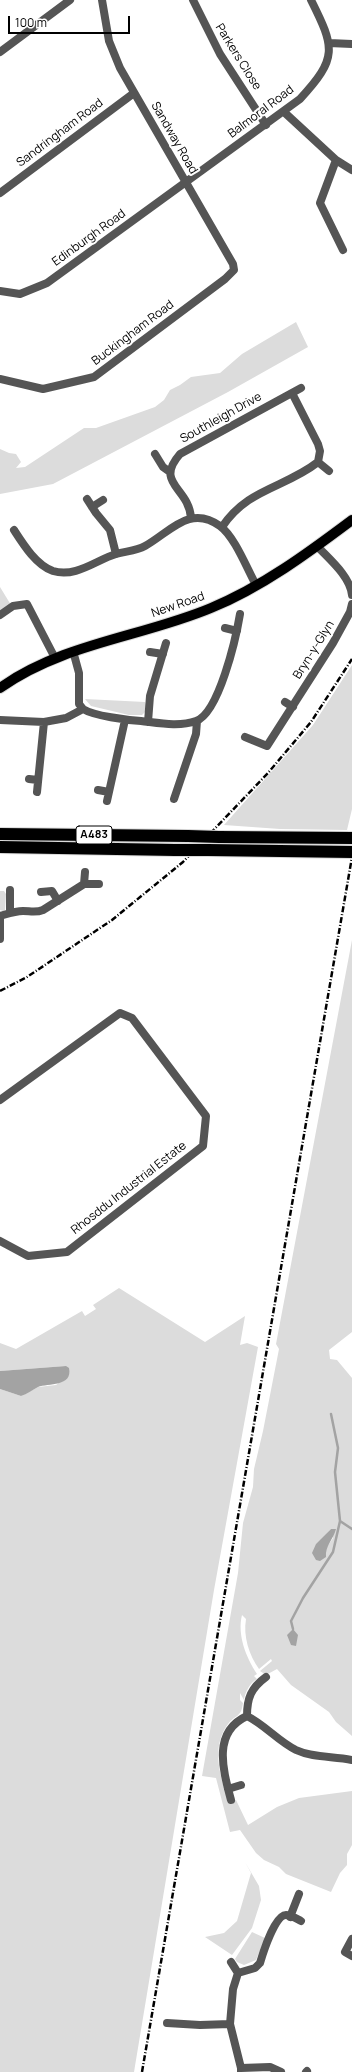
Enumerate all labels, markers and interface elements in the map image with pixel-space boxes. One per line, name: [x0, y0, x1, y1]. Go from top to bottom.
scale bar: [10, 8, 132, 34]
text: 100 m: [15, 14, 47, 31]
street label: Parkers Close: [212, 21, 264, 93]
street label: Balmoral Road: [225, 83, 297, 141]
street label: Sandringham Road: [14, 96, 106, 170]
street label: Sandway Road: [148, 100, 200, 176]
street label: Edinburgh Road: [49, 207, 129, 269]
street label: Buckingham Road: [89, 297, 177, 369]
street label: Southleigh Drive: [178, 390, 264, 446]
street label: New Road: [150, 589, 206, 621]
street label: Bryn-y-Glyn: [290, 618, 338, 682]
road number: A483: [76, 826, 112, 844]
street label: Rhosddu Industrial Estate: [69, 1139, 189, 1237]

